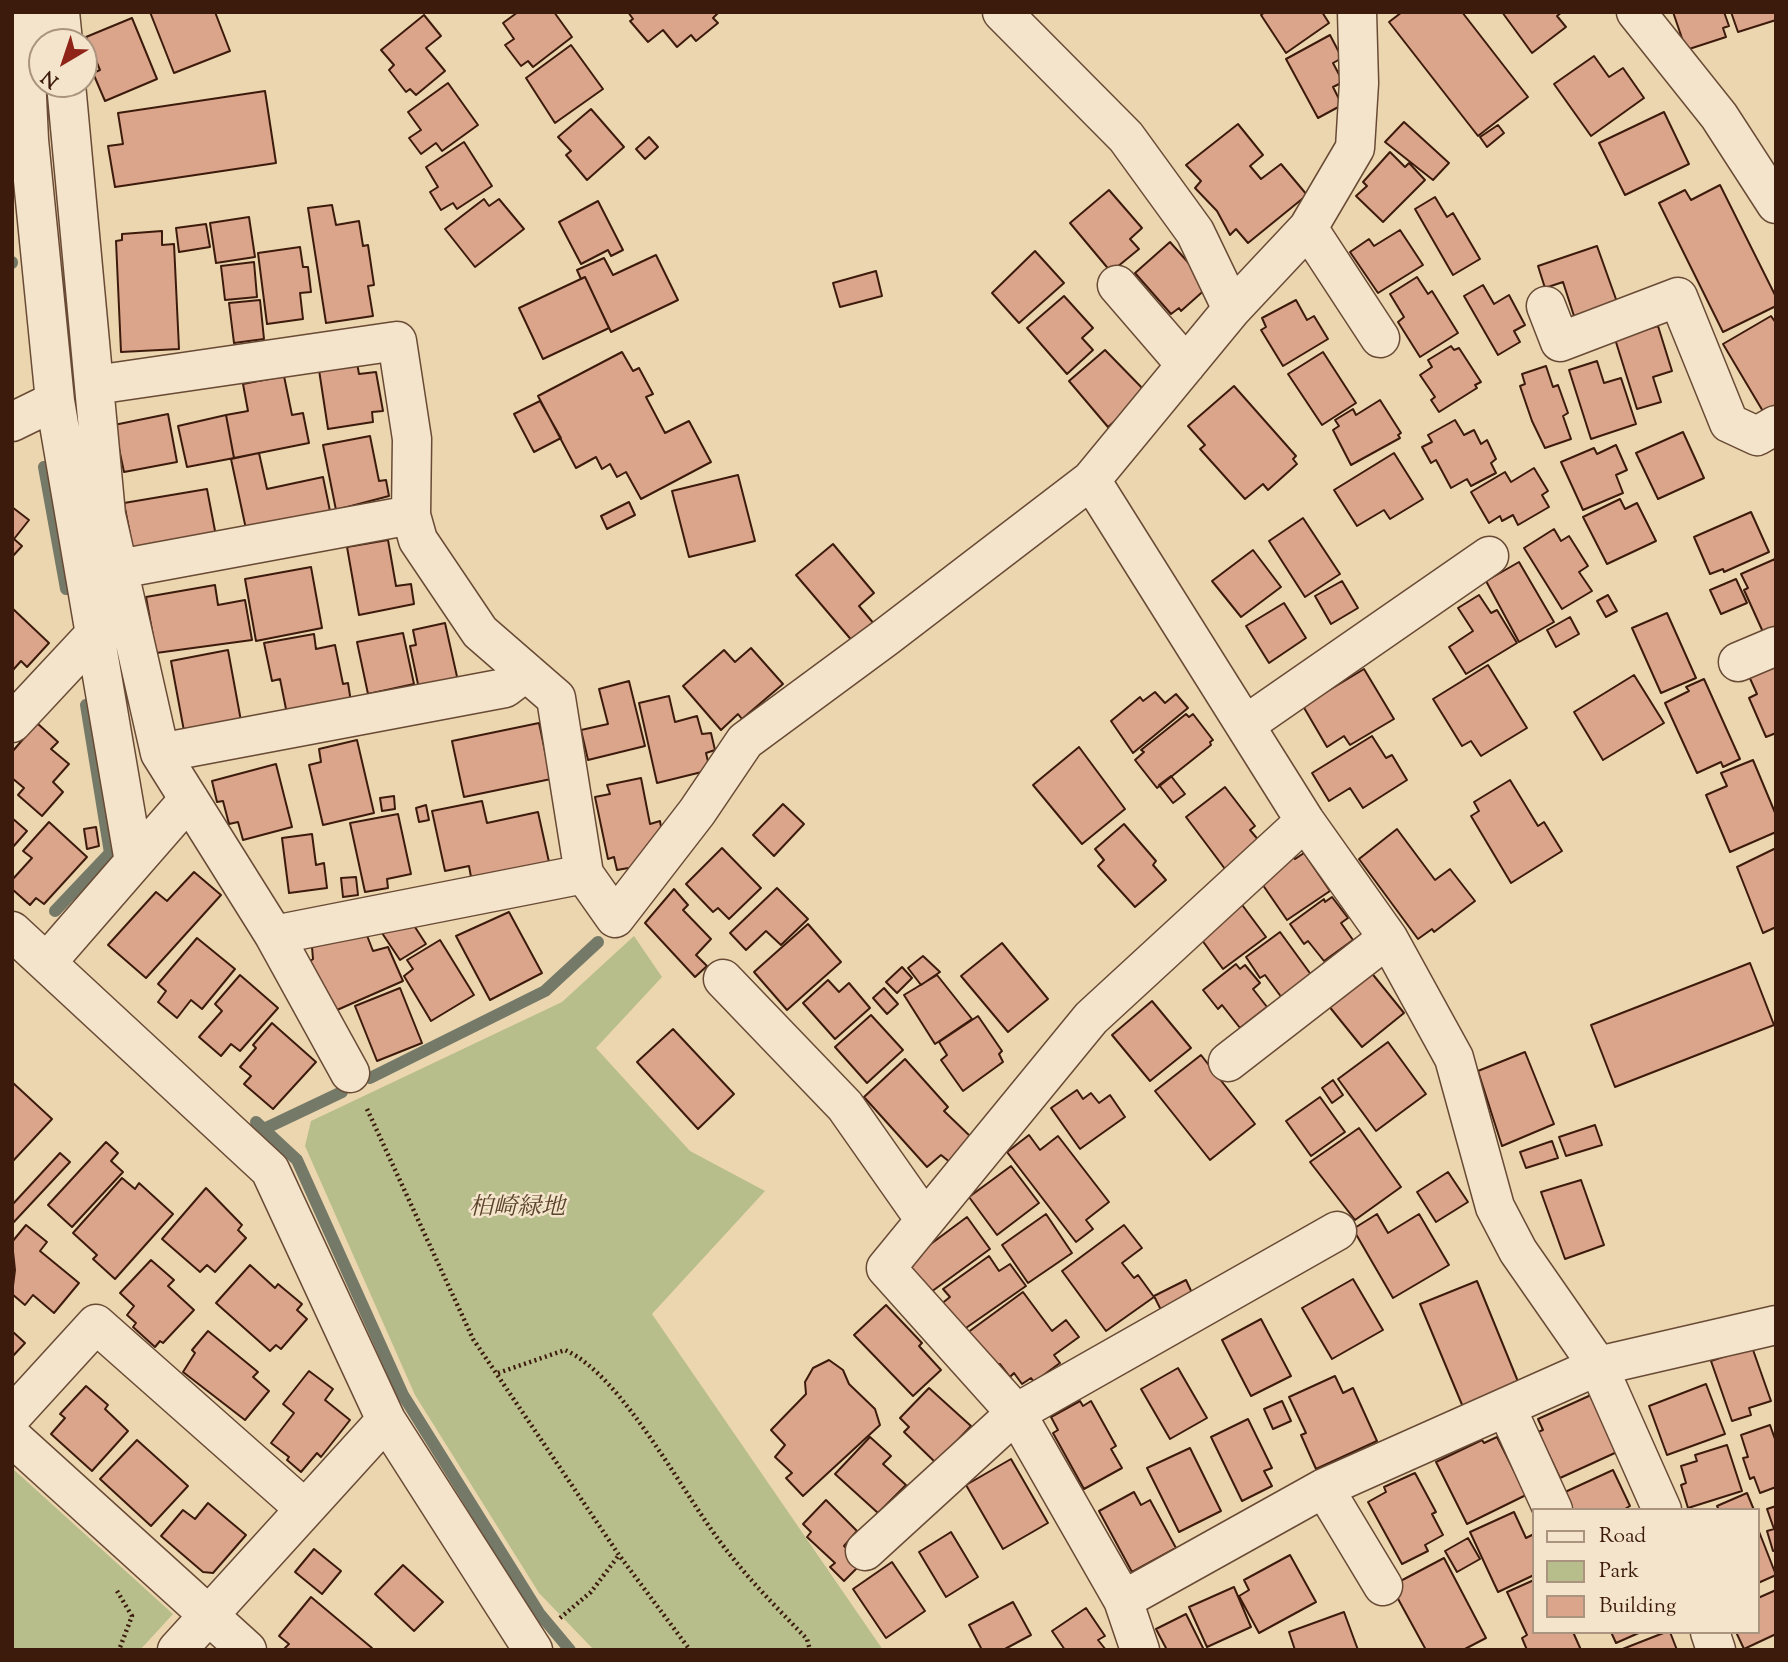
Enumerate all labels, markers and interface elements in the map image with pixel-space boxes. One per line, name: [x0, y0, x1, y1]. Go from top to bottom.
north arrow: [28, 28, 98, 98]
text: N: [36, 63, 65, 93]
park label: 柏崎緑地: [469, 1196, 565, 1224]
legend: [1532, 1508, 1760, 1634]
text: Road: [1599, 1522, 1646, 1552]
text: Park: [1599, 1557, 1639, 1587]
text: Building: [1599, 1592, 1676, 1622]

